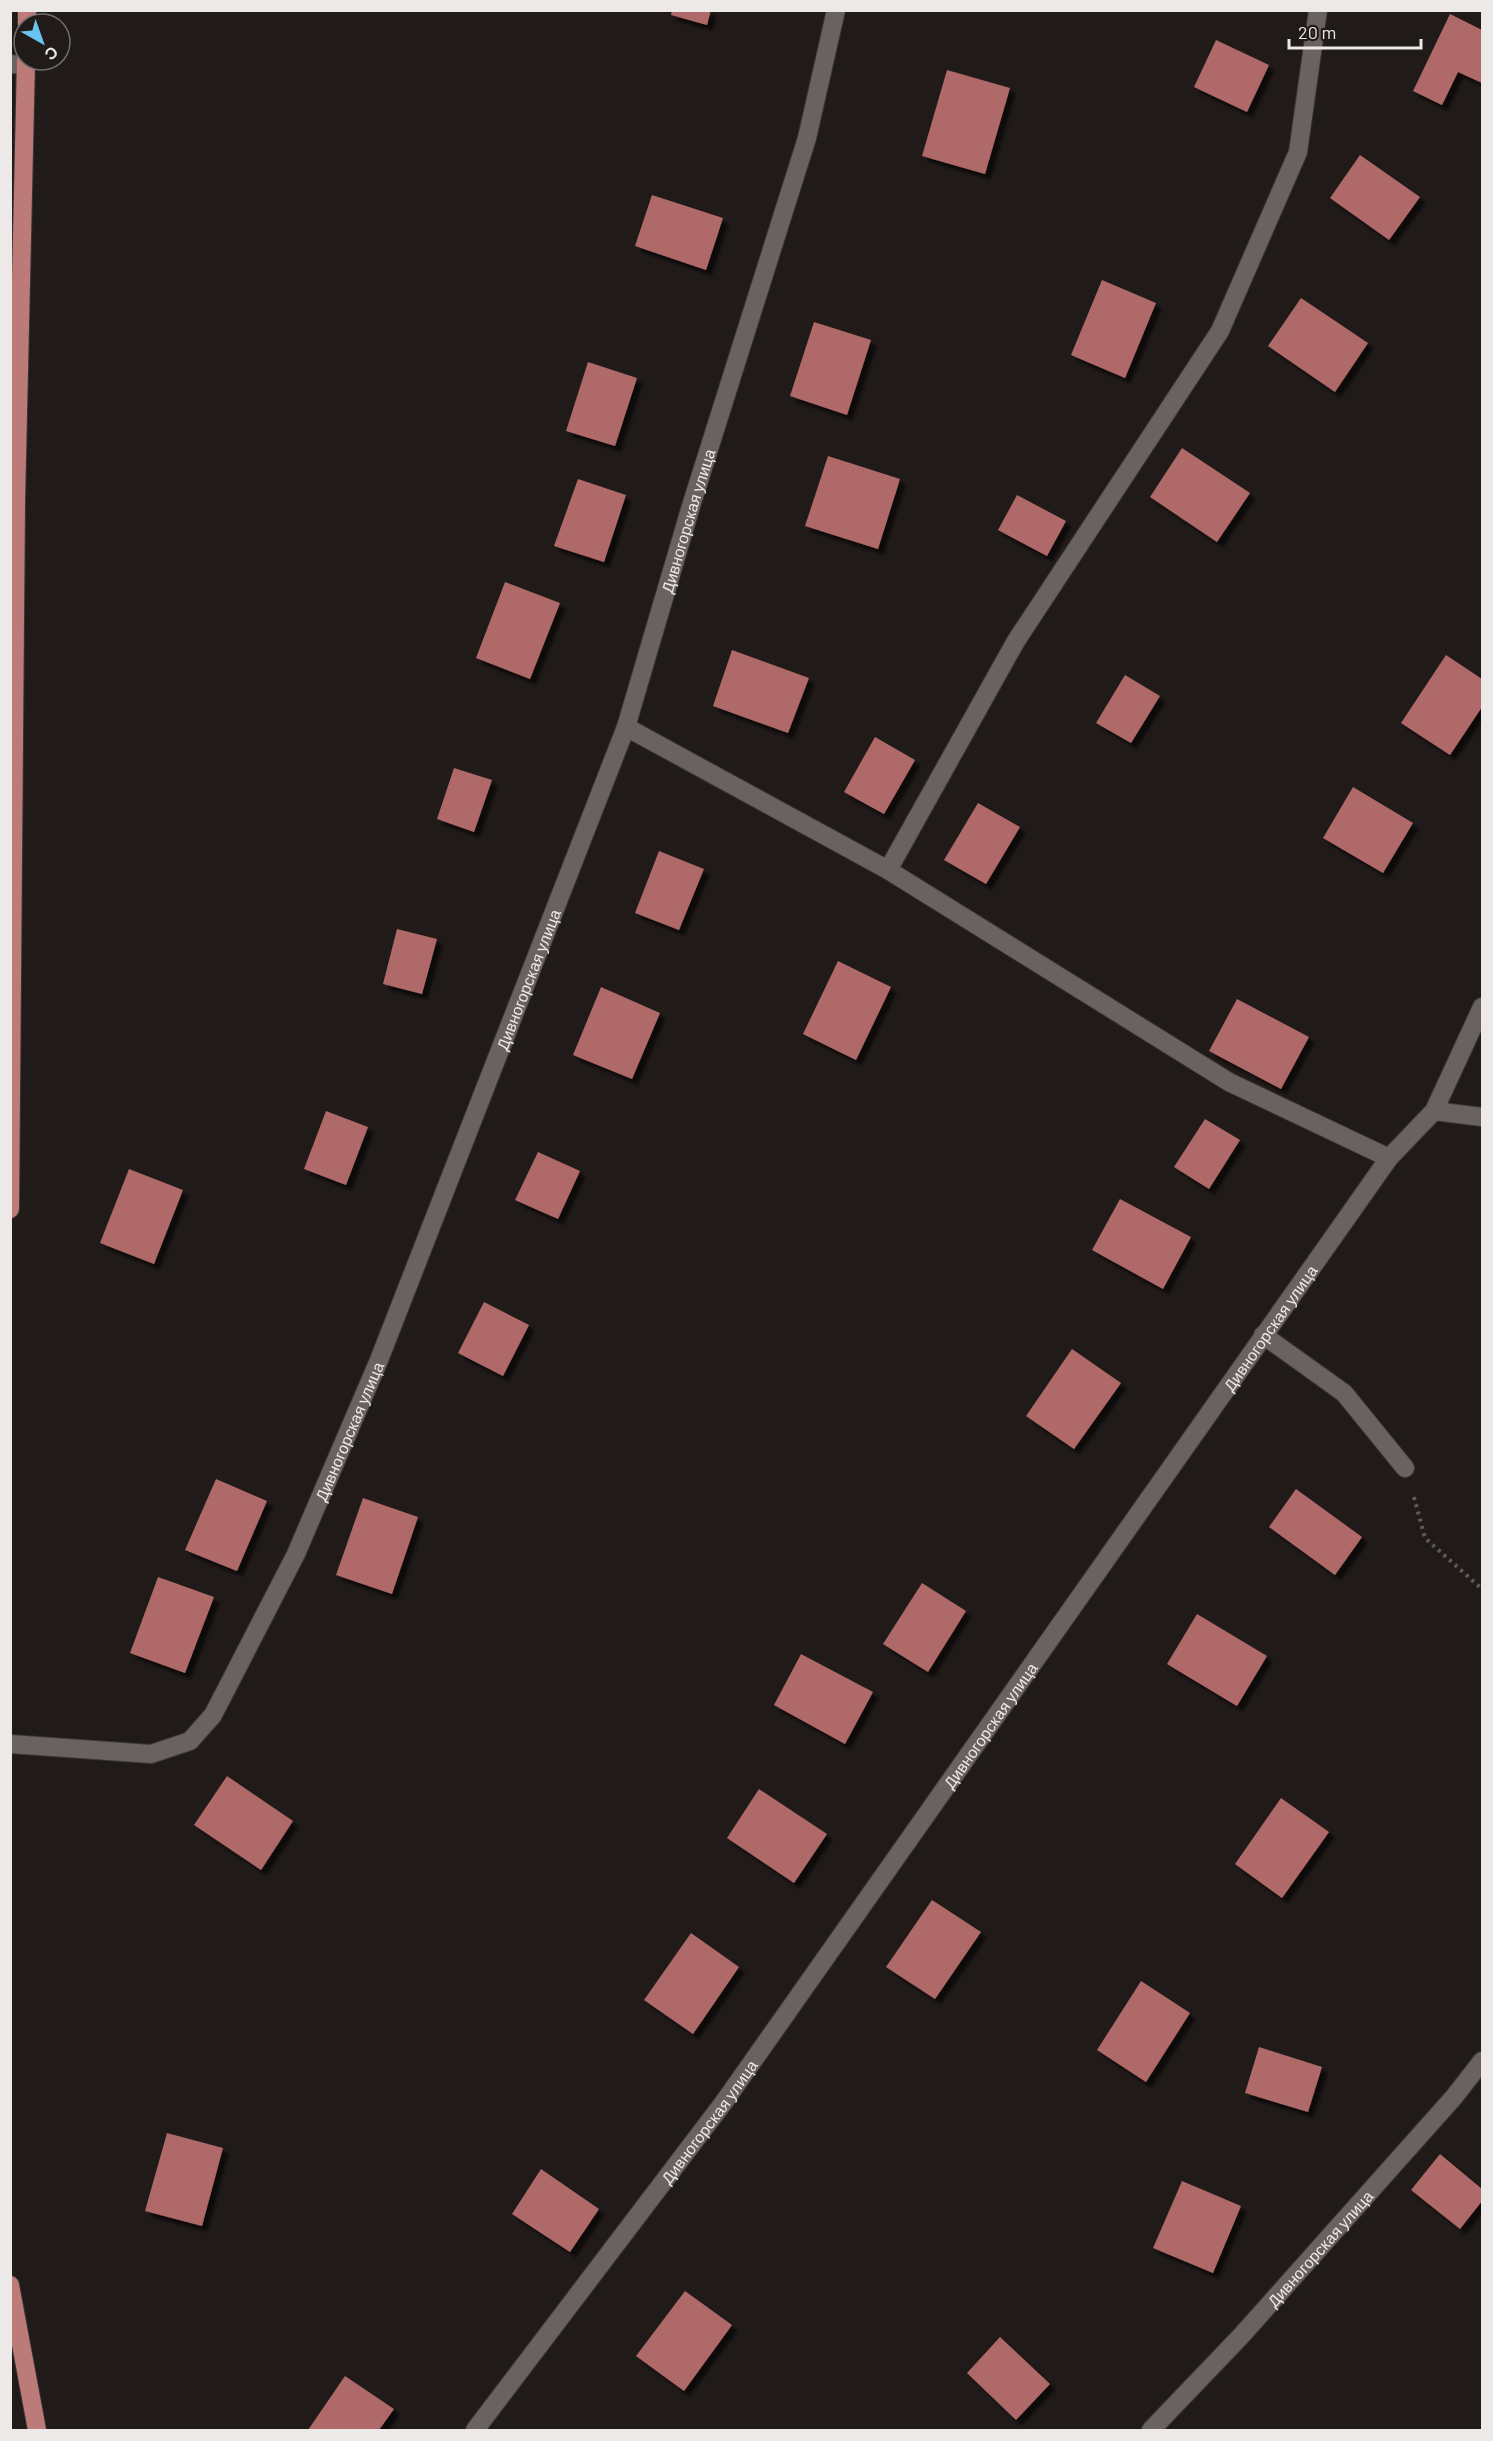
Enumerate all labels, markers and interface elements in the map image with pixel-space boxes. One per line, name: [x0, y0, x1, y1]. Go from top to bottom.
north arrow: [12, 12, 72, 72]
scale bar: [1289, 12, 1421, 50]
text: 20 m: [1298, 21, 1336, 43]
text: С: [41, 43, 62, 65]
street label: Дивногорская улица: [657, 446, 718, 595]
street label: Дивногорская улица: [492, 906, 564, 1052]
street label: Дивногорская улица: [1219, 1261, 1320, 1394]
street label: Дивногорская улица: [310, 1359, 387, 1504]
street label: Дивногорская улица: [939, 1658, 1040, 1792]
street label: Дивногорская улица: [656, 2056, 761, 2187]
street label: Дивногорская улица: [1263, 2186, 1376, 2310]

